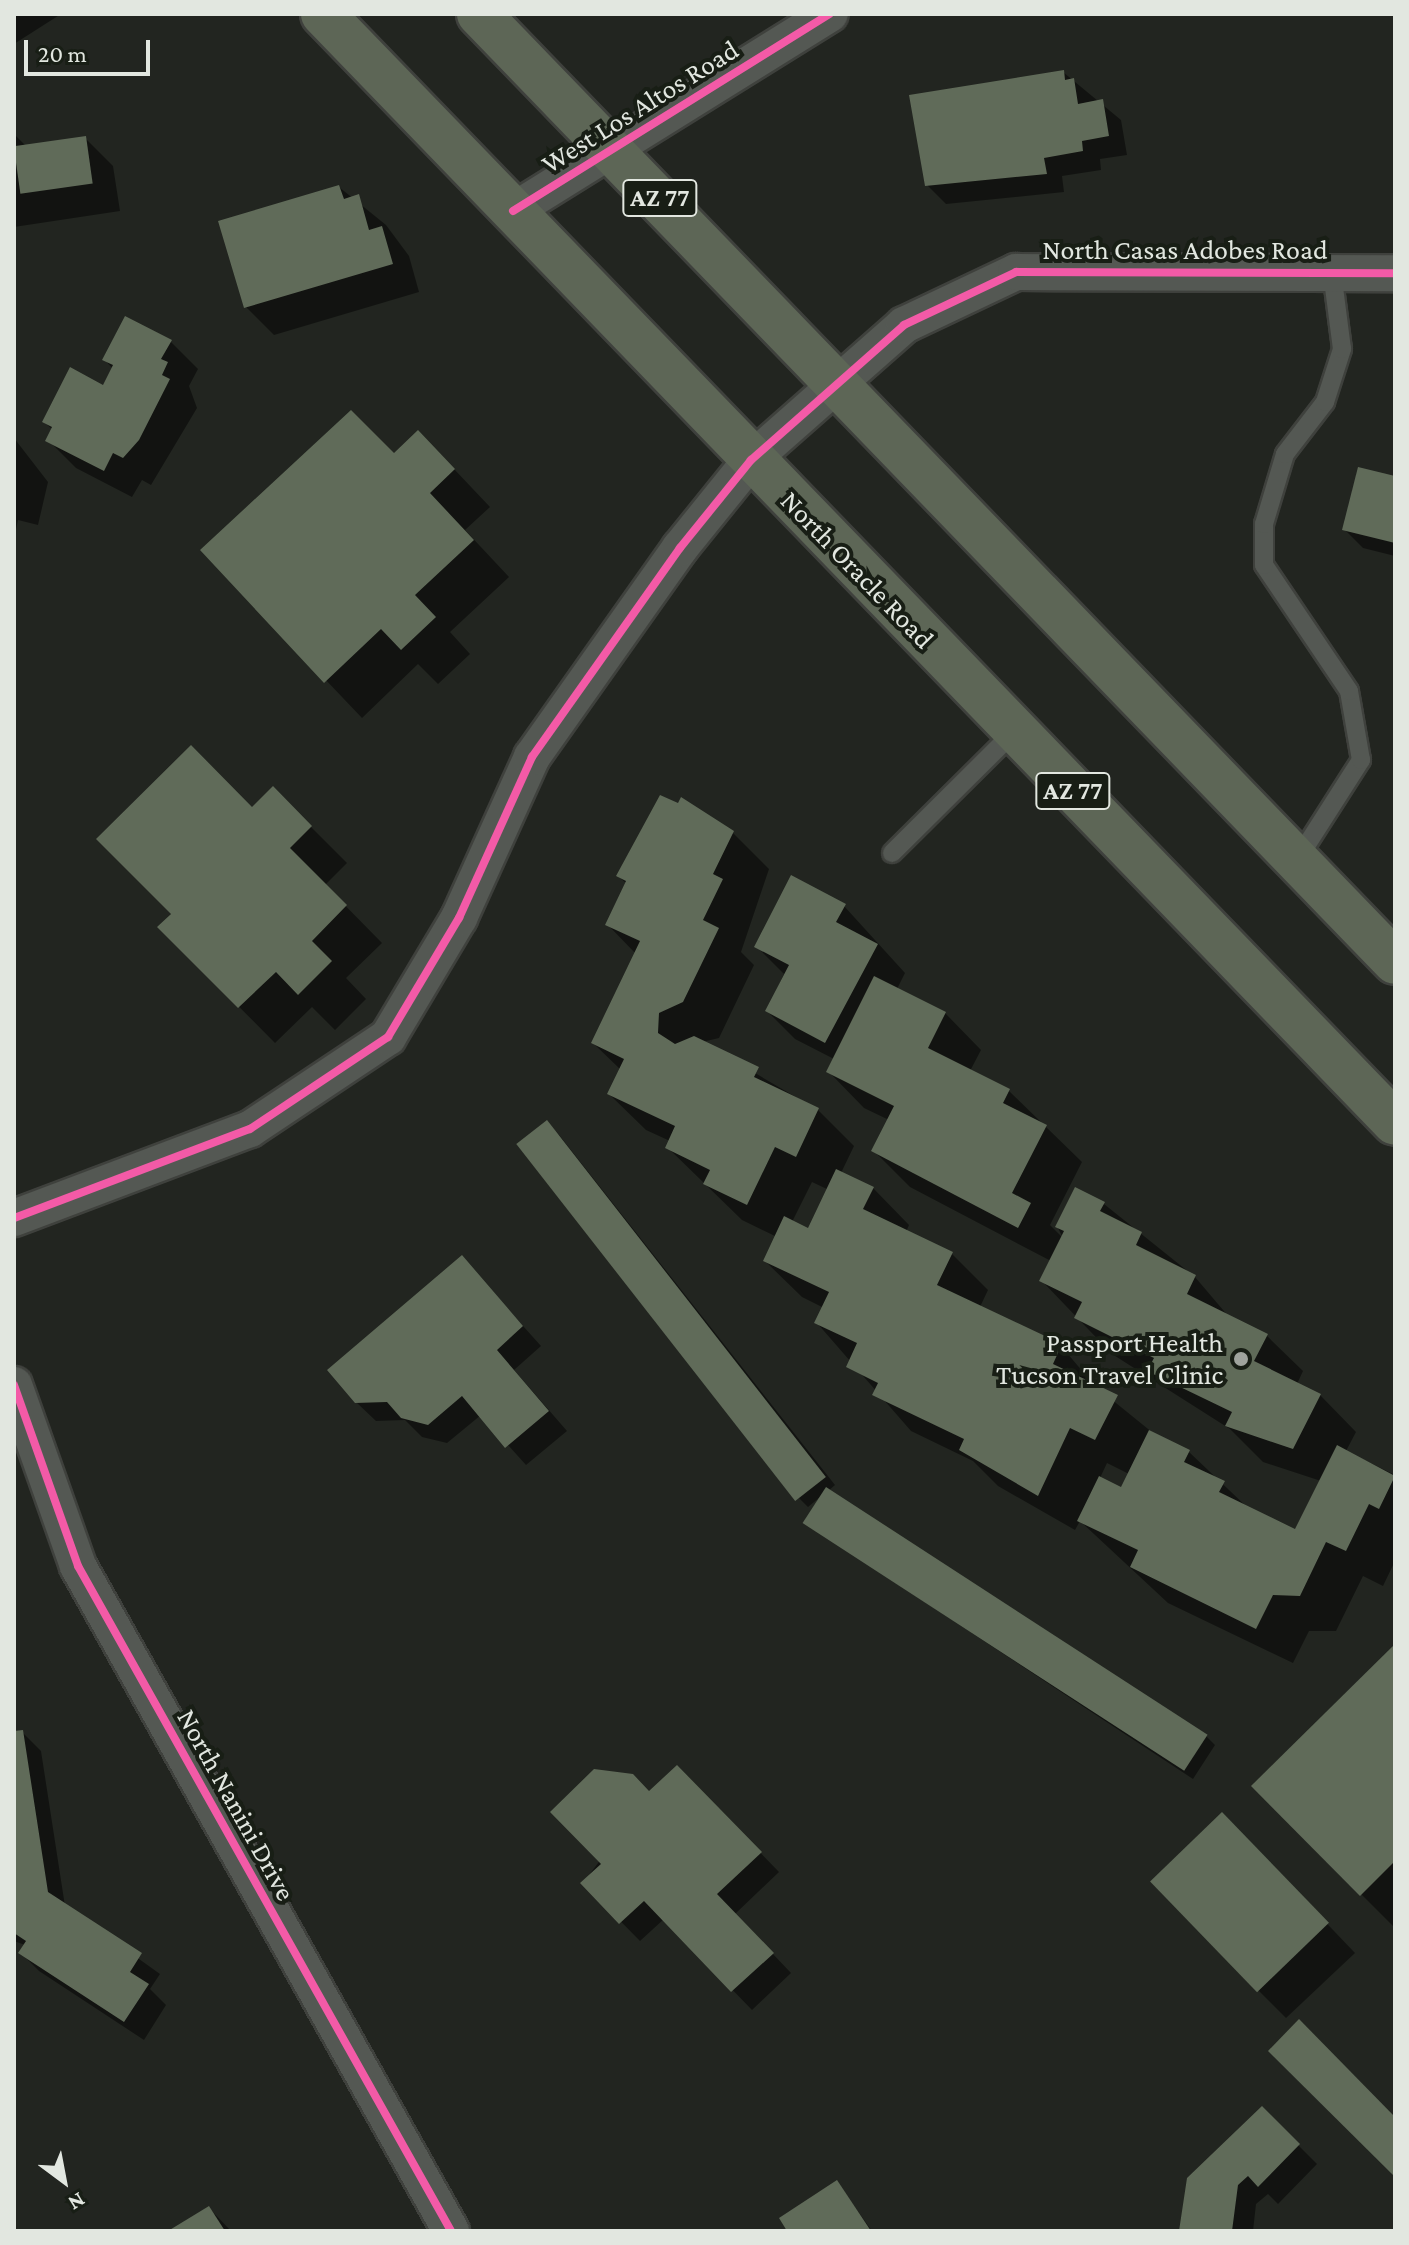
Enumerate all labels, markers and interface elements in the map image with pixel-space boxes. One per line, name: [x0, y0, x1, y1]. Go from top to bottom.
scale bar: [28, 24, 154, 74]
street label: West Los Altos Road: [535, 33, 745, 181]
text: 20 m: [38, 40, 87, 67]
road number: AZ 77: [622, 176, 698, 220]
street label: North Casas Adobes Road: [1042, 233, 1328, 267]
street label: North Oracle Road: [773, 484, 941, 656]
road number: AZ 77: [1035, 769, 1111, 813]
place label: Passport Health Tucson Travel Clinic: [996, 1326, 1223, 1392]
marker: Passport Health Tucson Travel Clinic: [1230, 1348, 1252, 1370]
street label: North Nanini Drive: [169, 1703, 303, 1907]
north arrow: [24, 2141, 104, 2221]
text: N: [64, 2187, 90, 2216]

